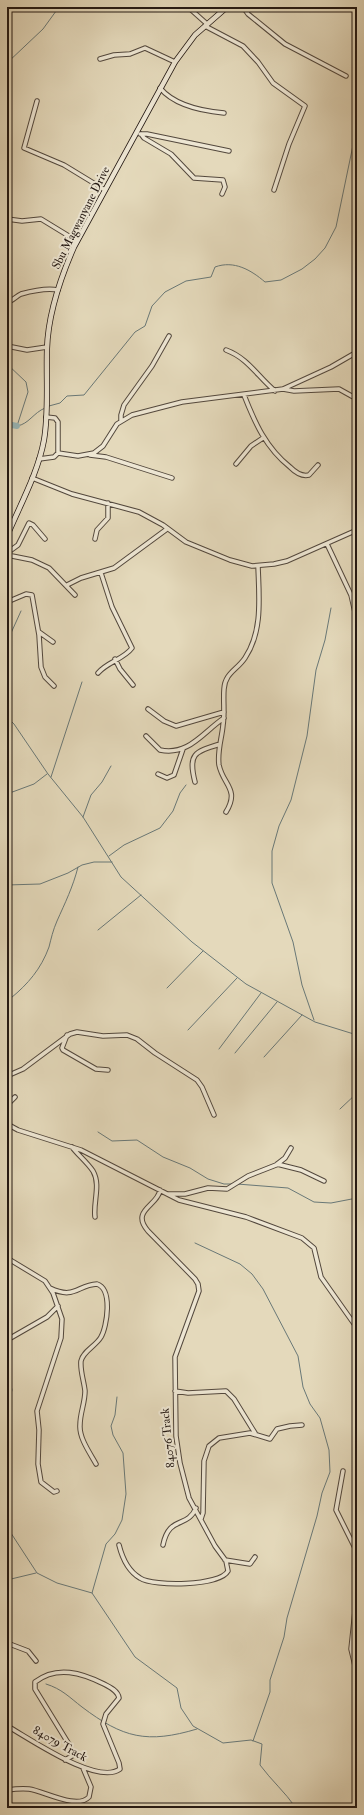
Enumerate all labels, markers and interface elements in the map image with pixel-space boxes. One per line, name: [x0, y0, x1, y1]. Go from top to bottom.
street label: Sbu Magwanyane Drive: [49, 164, 113, 272]
street label: 84076 Track: [157, 1407, 179, 1469]
street label: 84079 Track: [30, 1723, 90, 1765]

